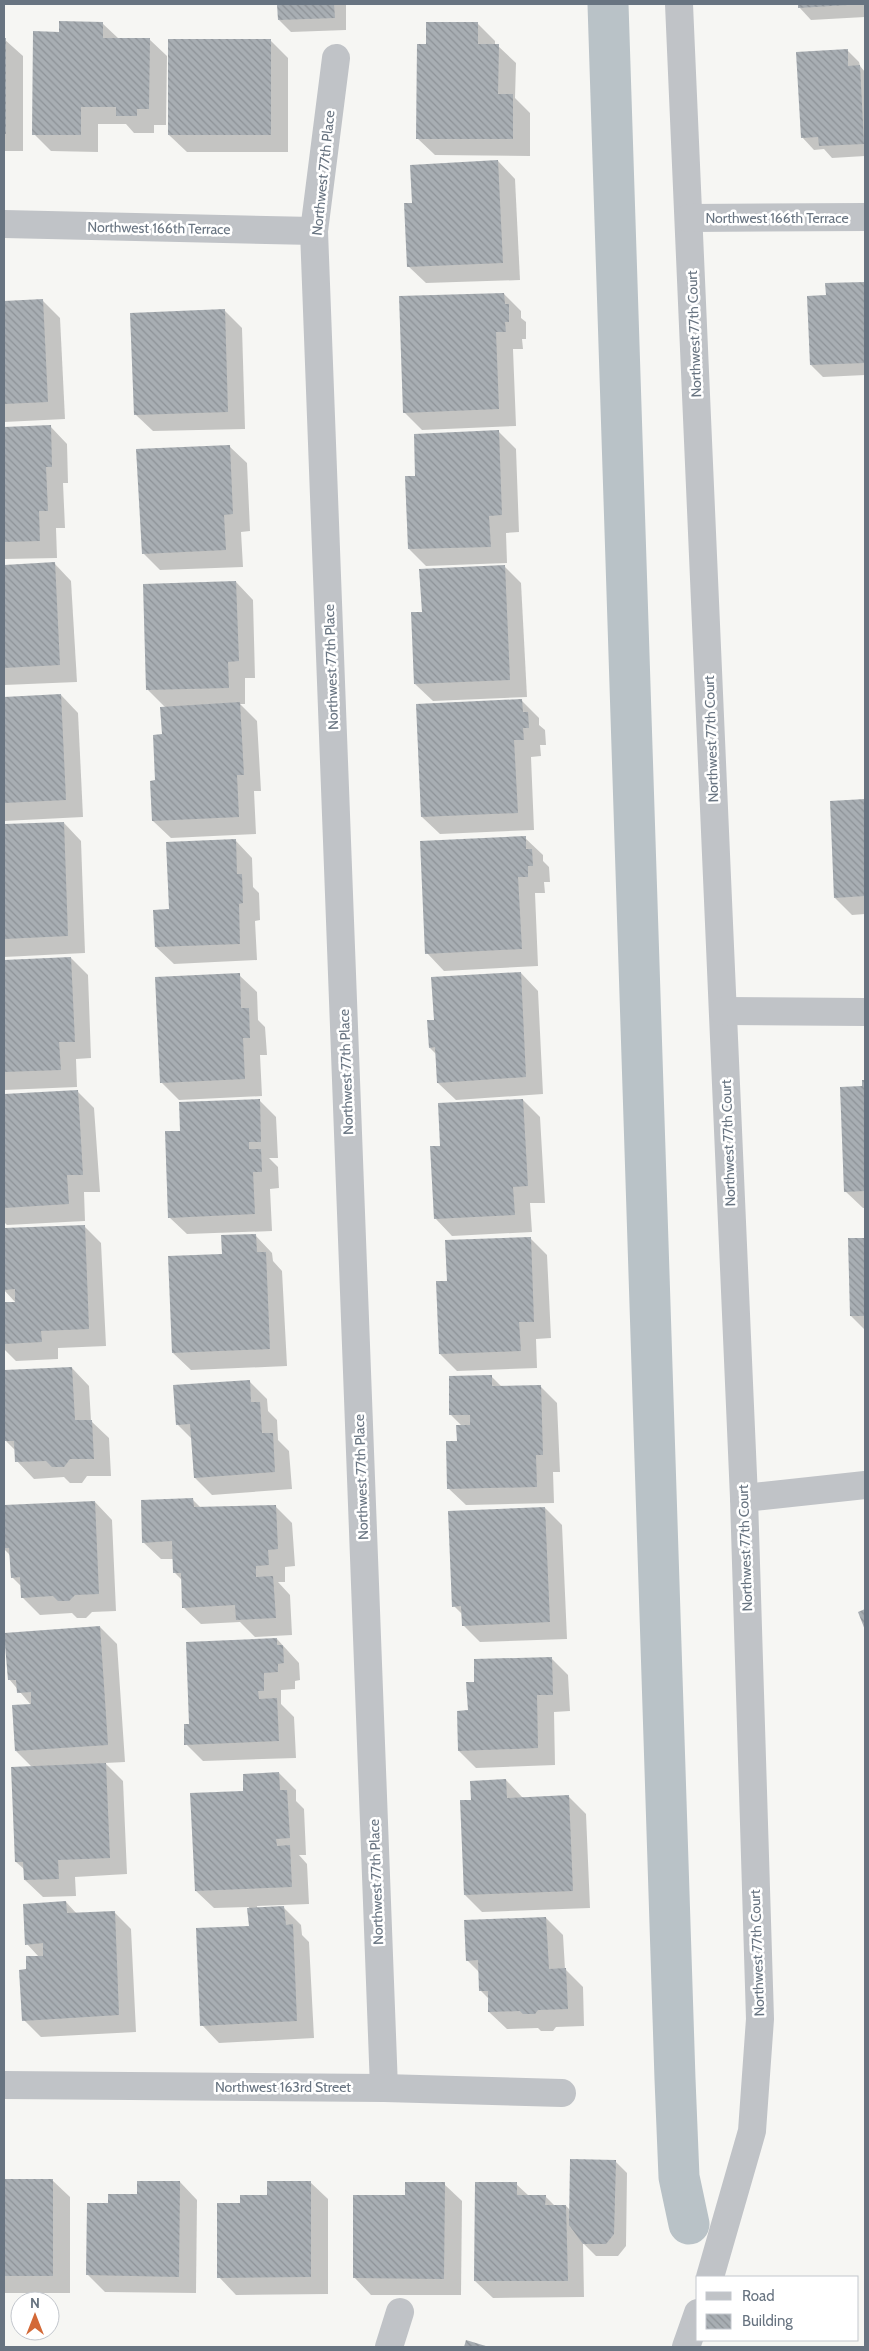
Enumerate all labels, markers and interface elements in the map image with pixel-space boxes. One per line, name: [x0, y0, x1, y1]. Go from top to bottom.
street label: Northwest 77th Place: [307, 109, 339, 237]
street label: Northwest 166th Terrace: [705, 209, 849, 227]
street label: Northwest 166th Terrace: [87, 218, 231, 238]
street label: Northwest 77th Court: [683, 270, 705, 398]
street label: Northwest 77th Place: [320, 604, 342, 730]
street label: Northwest 77th Court: [700, 675, 722, 803]
street label: Northwest 77th Place: [335, 1009, 357, 1135]
street label: Northwest 77th Court: [717, 1079, 739, 1207]
street label: Northwest 77th Place: [350, 1414, 372, 1540]
street label: Northwest 77th Court: [734, 1484, 756, 1612]
street label: Northwest 77th Place: [365, 1819, 387, 1945]
street label: Northwest 77th Court: [746, 1889, 768, 2017]
street label: Northwest 163rd Street: [215, 2078, 351, 2096]
legend: [696, 2276, 859, 2341]
text: Road: [742, 2287, 775, 2305]
north arrow: [10, 2291, 60, 2341]
text: N: [30, 2294, 40, 2312]
text: Building: [742, 2312, 793, 2330]

